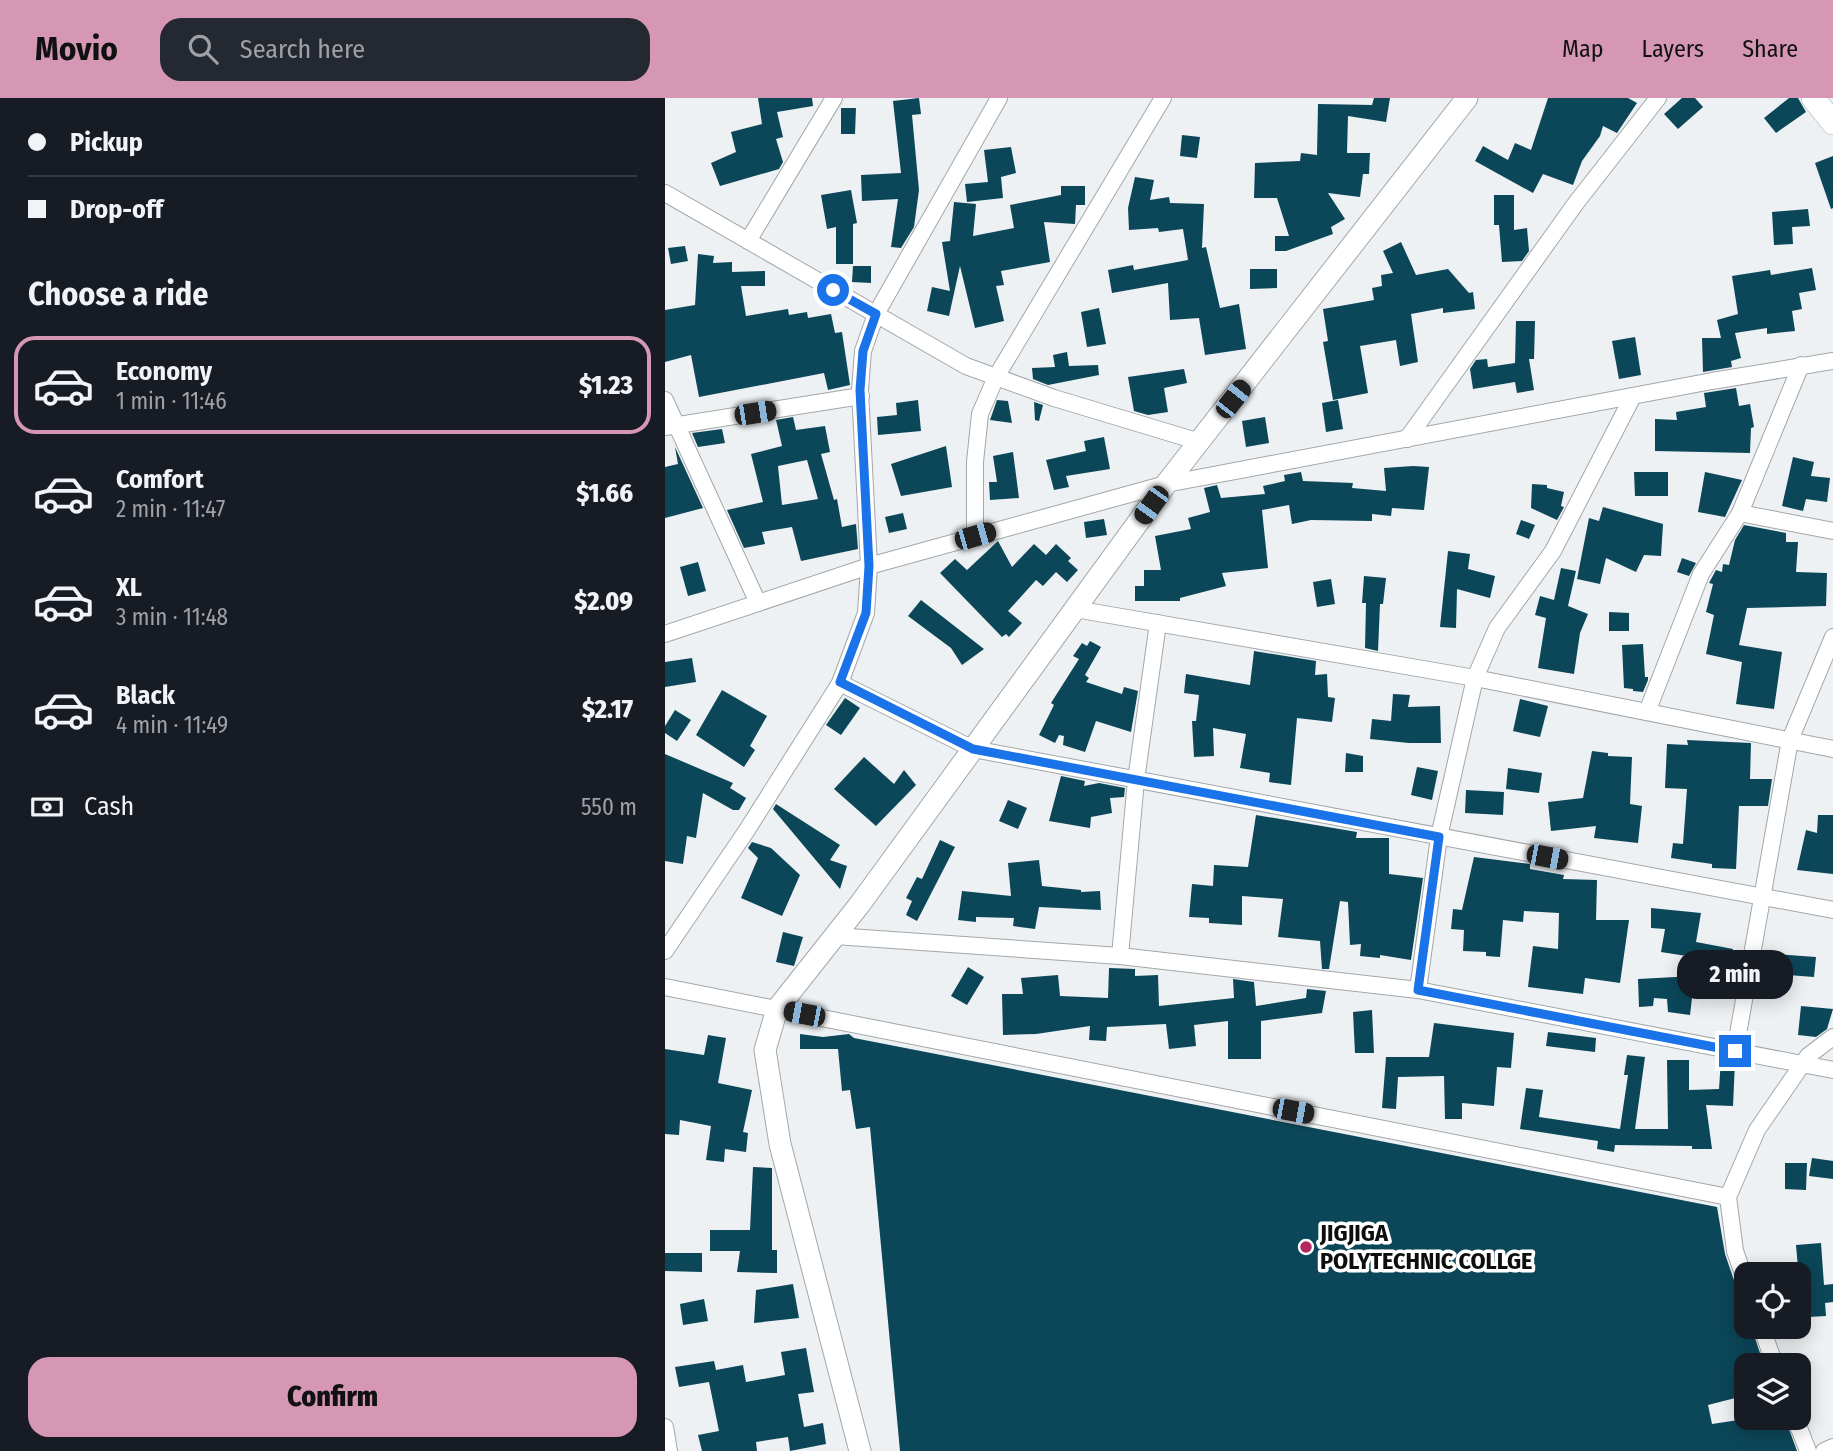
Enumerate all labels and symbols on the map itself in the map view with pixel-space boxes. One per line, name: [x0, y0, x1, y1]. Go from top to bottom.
route start: [817, 274, 849, 306]
car: [1212, 376, 1255, 422]
car: [733, 399, 778, 427]
car: [1131, 482, 1172, 528]
car: [952, 520, 999, 552]
car: [1525, 843, 1570, 871]
callout: 2 min: [1677, 950, 1793, 998]
car: [782, 1000, 827, 1028]
route end: [1719, 1035, 1751, 1067]
car: [1271, 1097, 1316, 1125]
place label: JIGJIGA POLYTECHNIC COLLGE: [1319, 1219, 1532, 1275]
marker: JIGJIGA POLYTECHNIC COLLGE: [1298, 1239, 1314, 1255]

